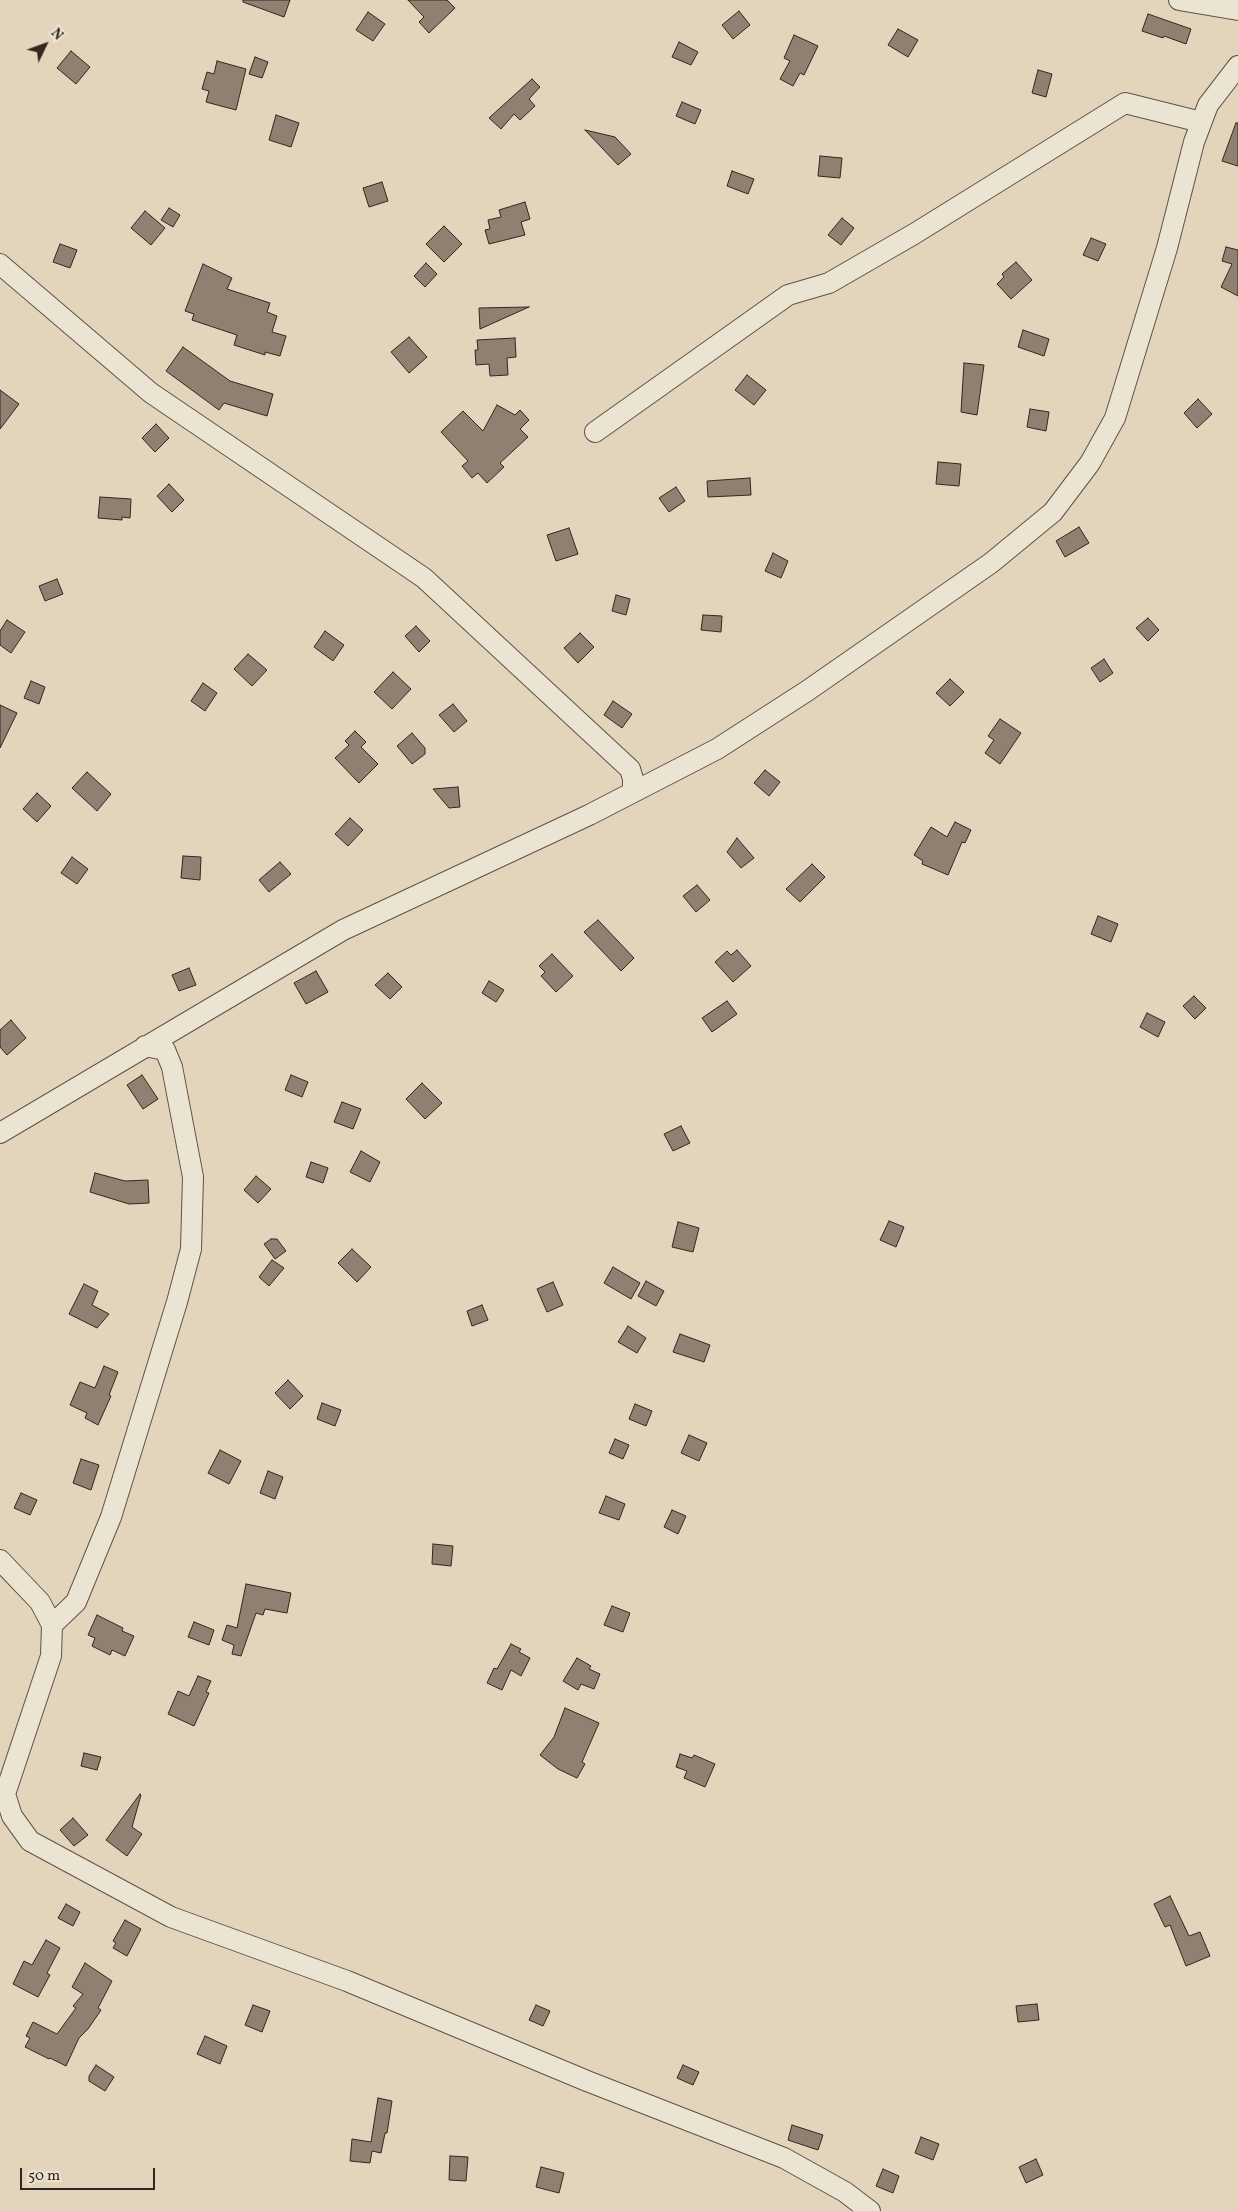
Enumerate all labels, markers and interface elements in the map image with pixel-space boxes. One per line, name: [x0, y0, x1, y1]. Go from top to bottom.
north arrow: [20, 20, 70, 70]
text: N: [46, 24, 67, 45]
scale bar: [22, 2158, 158, 2190]
text: 50 m: [28, 2166, 60, 2187]

